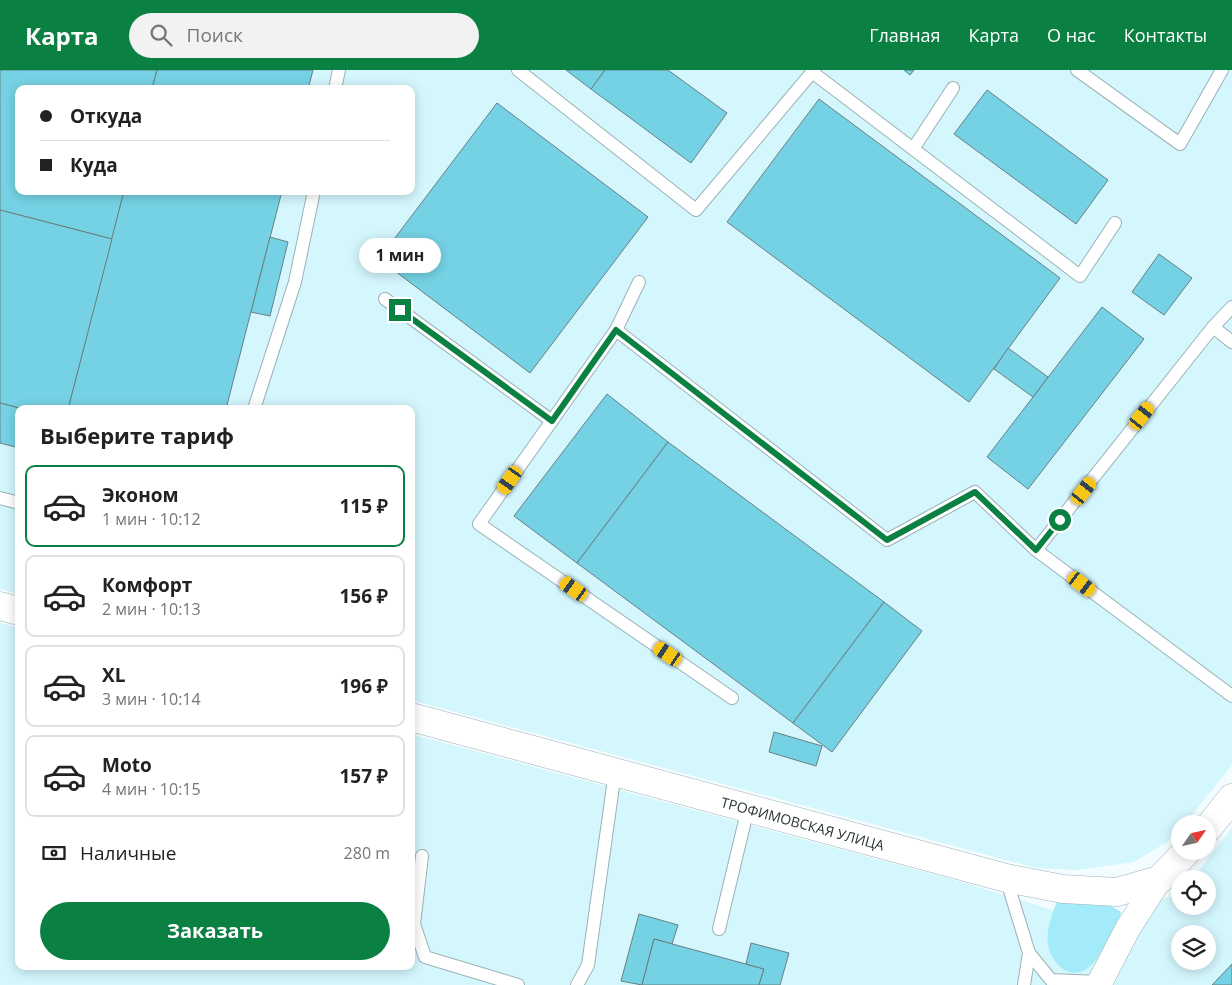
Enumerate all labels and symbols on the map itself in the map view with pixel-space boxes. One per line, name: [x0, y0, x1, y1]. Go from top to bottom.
callout: 1 мин: [359, 238, 441, 272]
route end: [389, 299, 411, 321]
car: [1126, 400, 1157, 432]
car: [495, 463, 524, 497]
car: [1068, 475, 1099, 507]
route start: [1049, 509, 1071, 531]
car: [1065, 569, 1098, 599]
car: [557, 574, 590, 604]
car: [651, 639, 684, 669]
street label: ТРОФИМОВСКАЯ УЛИЦА: [719, 792, 887, 854]
north arrow: [1171, 815, 1216, 860]

